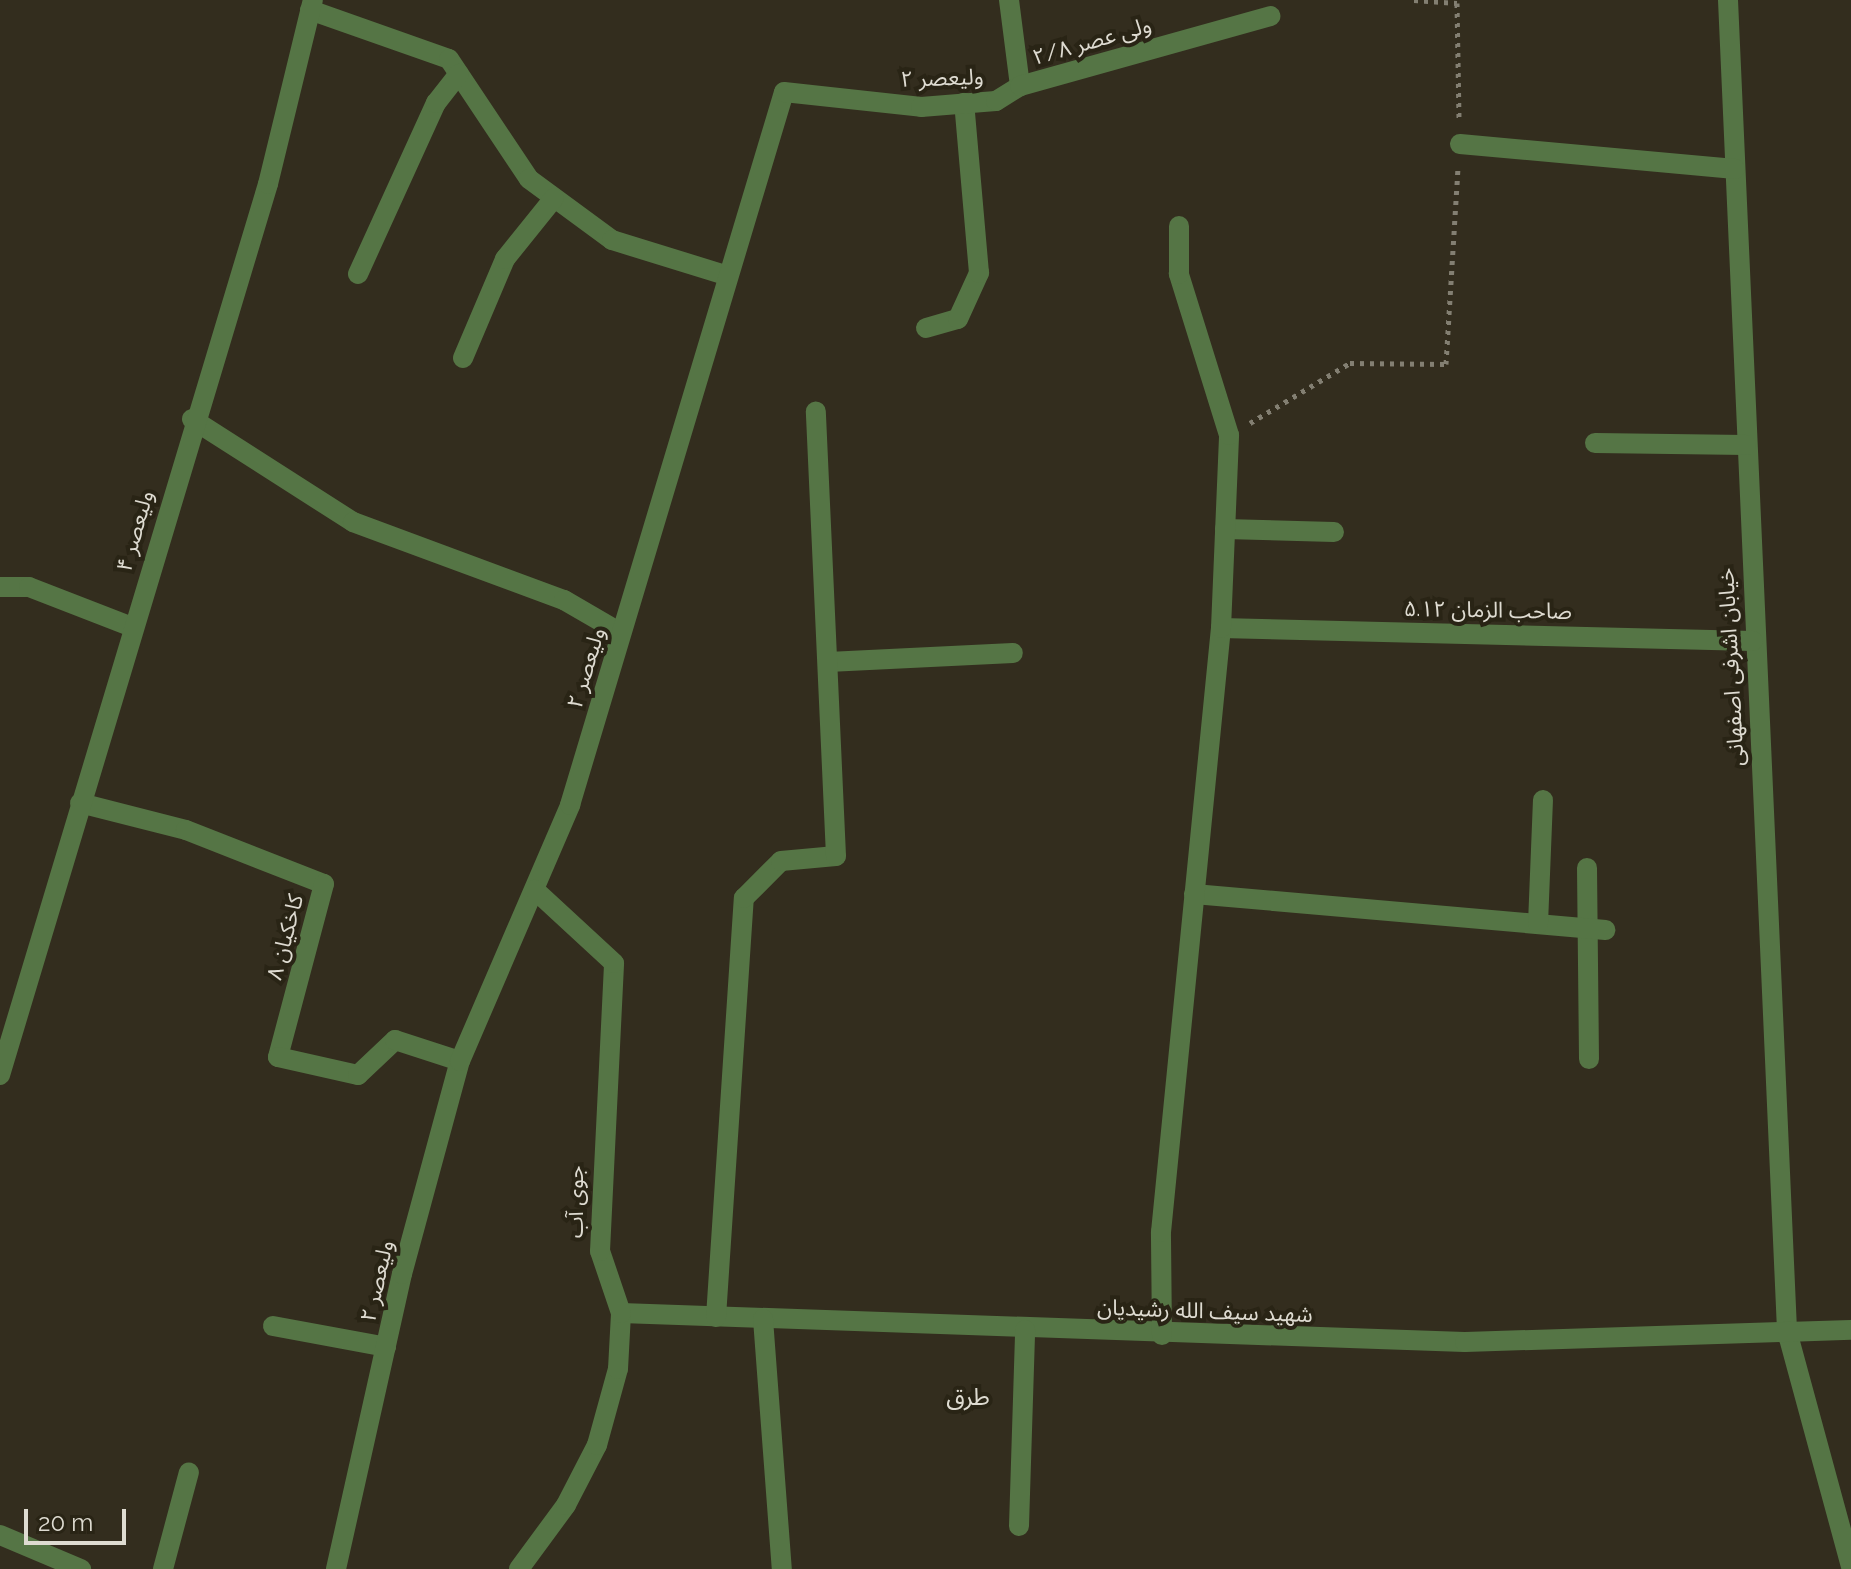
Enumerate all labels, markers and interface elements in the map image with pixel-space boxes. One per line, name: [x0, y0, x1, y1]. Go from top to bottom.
street label: ولی عصر ۲/۸: [1030, 11, 1154, 71]
street label: ولیعصر ۲: [900, 63, 984, 93]
street label: ولیعصر ۴: [111, 487, 159, 575]
street label: خیابان اشرفی اصفهانی: [1713, 567, 1749, 767]
street label: صاحب الزمان ۵.۱۲: [1404, 595, 1572, 625]
street label: ولیعصر ۲: [561, 624, 611, 712]
street label: کاخکیان ۸: [261, 891, 309, 983]
street label: جوی آب: [563, 1166, 589, 1238]
street label: ولیعصر ۲: [355, 1238, 399, 1324]
street label: شهید سیف الله رشیدیان: [1097, 1294, 1313, 1328]
district label: طرق: [946, 1383, 990, 1411]
scale bar: [28, 1493, 130, 1543]
text: 20 m: [38, 1508, 93, 1537]

